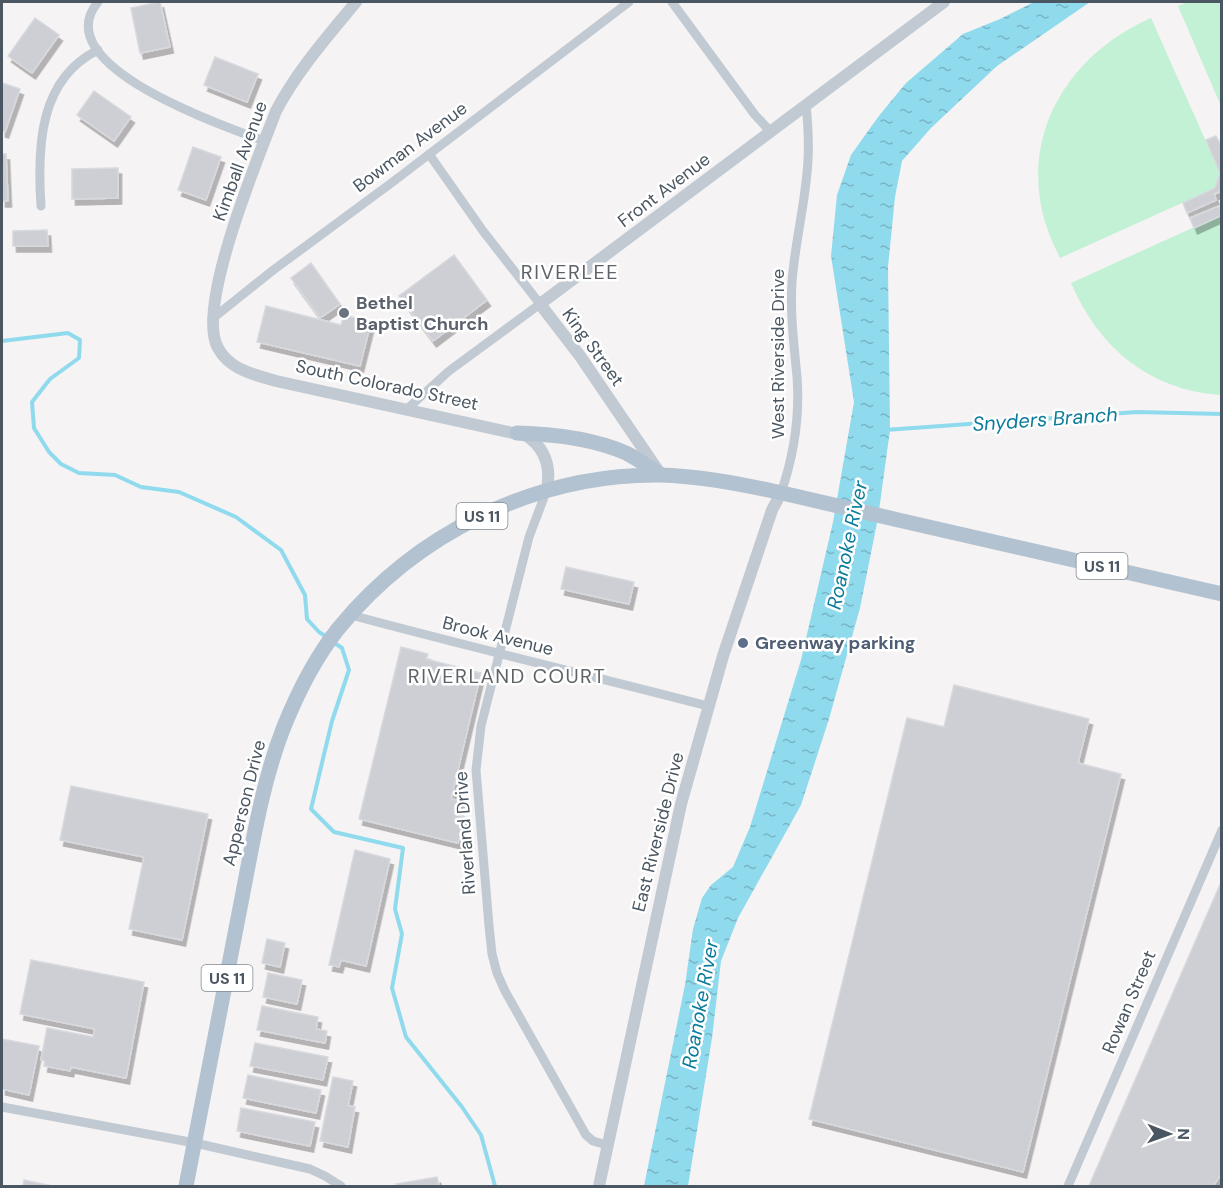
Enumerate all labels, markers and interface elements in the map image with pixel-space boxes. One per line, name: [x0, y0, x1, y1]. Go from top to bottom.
street label: Bowman Avenue: [348, 96, 472, 198]
street label: Kimball Avenue: [207, 98, 273, 224]
street label: Front Avenue: [613, 147, 715, 233]
district label: RIVERLEE: [521, 259, 619, 285]
street label: West Riverside Drive: [766, 269, 790, 439]
place label: Bethel Baptist Church: [356, 291, 488, 336]
street label: King Street: [557, 303, 629, 391]
marker: Bethel Baptist Church: [337, 306, 351, 320]
street label: South Colorado Street: [293, 354, 481, 416]
water label: Snyders Branch: [971, 401, 1119, 437]
water label: Roanoke River: [821, 478, 873, 612]
road number: US 11: [456, 503, 508, 529]
road number: US 11: [1076, 553, 1128, 579]
street label: Brook Avenue: [440, 611, 556, 661]
place label: Greenway parking: [755, 631, 916, 655]
marker: Greenway parking: [736, 636, 750, 650]
district label: RIVERLAND COURT: [408, 663, 606, 689]
street label: Apperson Drive: [217, 738, 271, 868]
street label: East Riverside Drive: [627, 750, 689, 914]
street label: Riverland Drive: [449, 770, 481, 896]
water label: Roanoke River: [676, 937, 724, 1071]
street label: Rowan Street: [1096, 947, 1162, 1057]
road number: US 11: [202, 965, 252, 991]
north arrow: [1139, 1104, 1199, 1164]
text: N: [1173, 1128, 1194, 1140]

